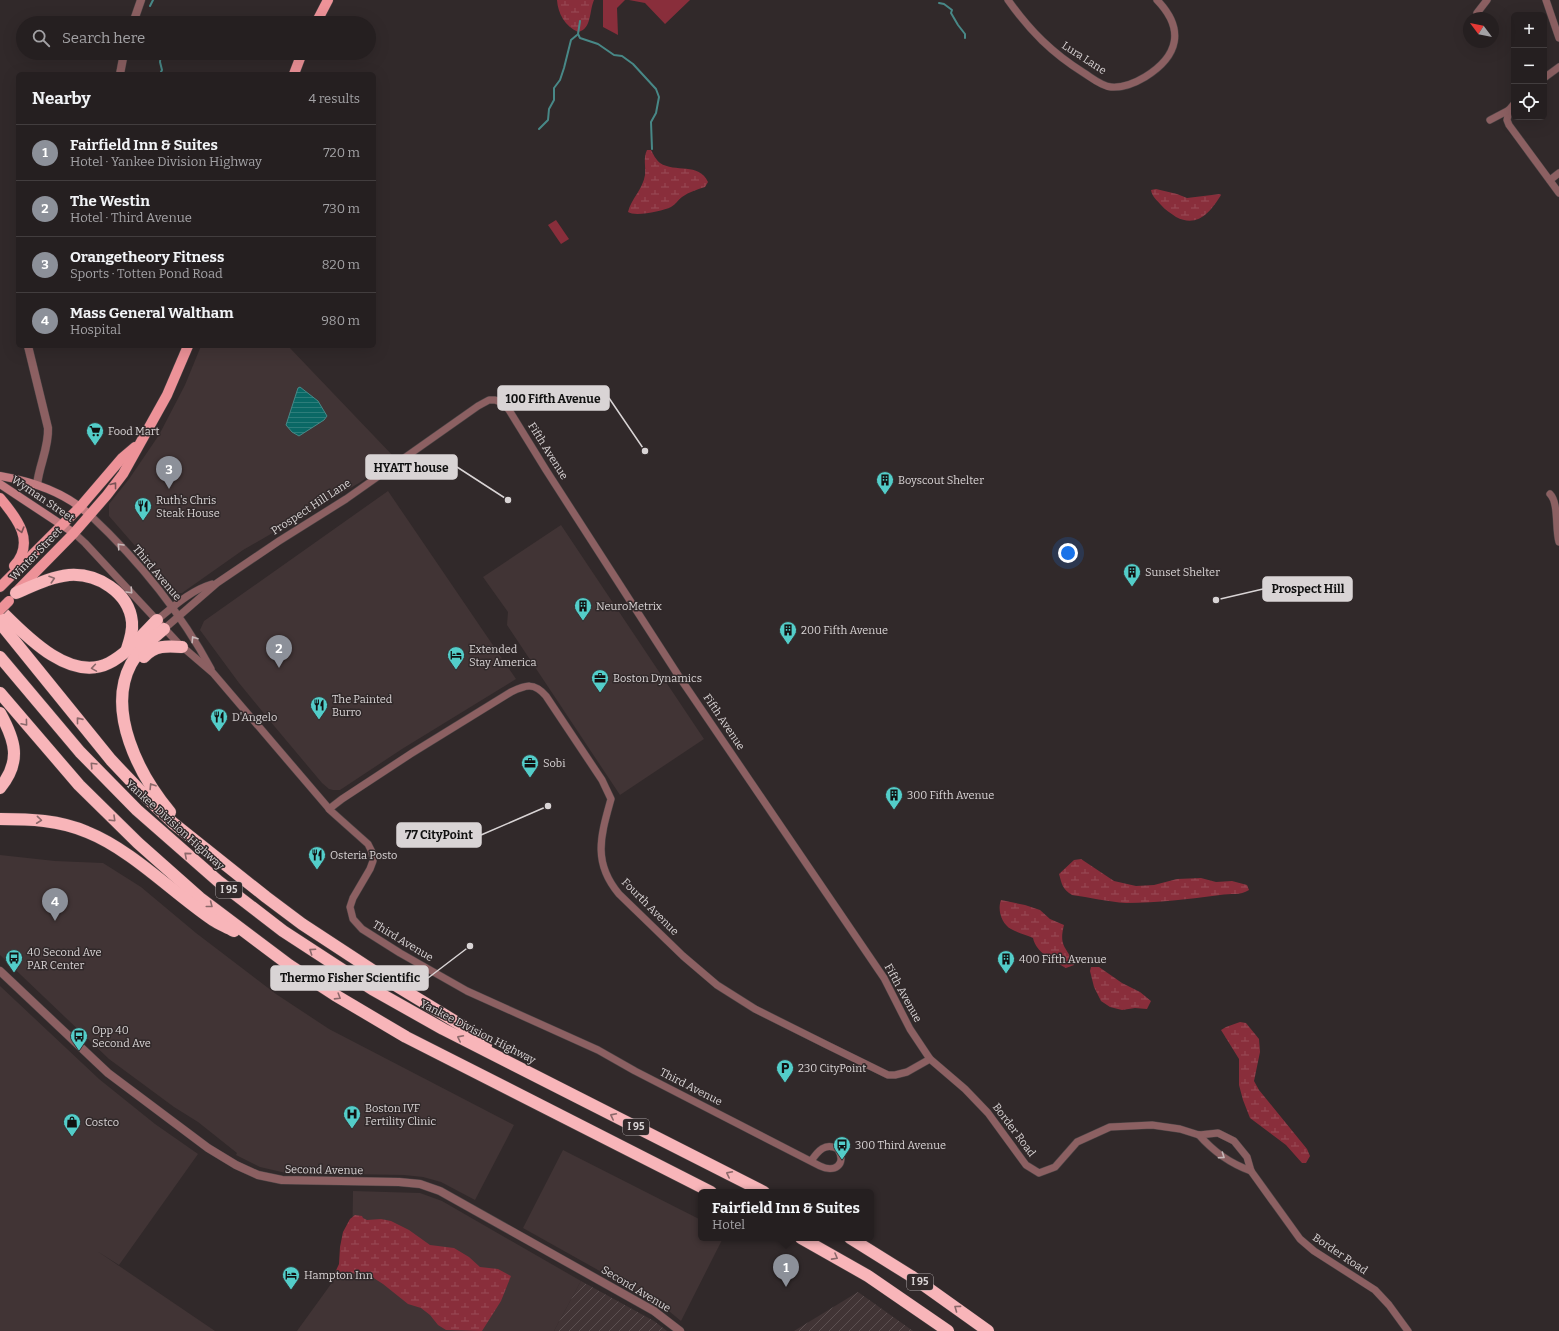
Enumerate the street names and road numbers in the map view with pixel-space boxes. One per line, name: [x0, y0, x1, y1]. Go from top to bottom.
street label: Lura Lane: [1059, 39, 1109, 77]
street label: Fifth Avenue: [525, 420, 571, 482]
street label: Wyman Street: [9, 473, 77, 525]
street label: Prospect Hill Lane: [269, 476, 353, 538]
street label: Winter Street: [7, 525, 65, 583]
street label: Third Avenue: [130, 543, 184, 603]
street label: Fifth Avenue: [700, 691, 748, 753]
street label: Yankee Division Highway: [123, 777, 227, 873]
street label: Fourth Avenue: [619, 876, 681, 938]
road number: I 95: [216, 882, 242, 898]
street label: Third Avenue: [370, 918, 436, 964]
street label: Fifth Avenue: [882, 962, 924, 1024]
street label: Yankee Division Highway: [418, 997, 538, 1067]
street label: Third Avenue: [658, 1066, 724, 1108]
street label: Border Road: [990, 1101, 1039, 1160]
road number: I 95: [623, 1119, 649, 1135]
street label: Second Avenue: [285, 1163, 363, 1177]
street label: Border Road: [1310, 1231, 1370, 1277]
street label: Second Avenue: [599, 1263, 673, 1315]
road number: I 95: [907, 1274, 933, 1290]

